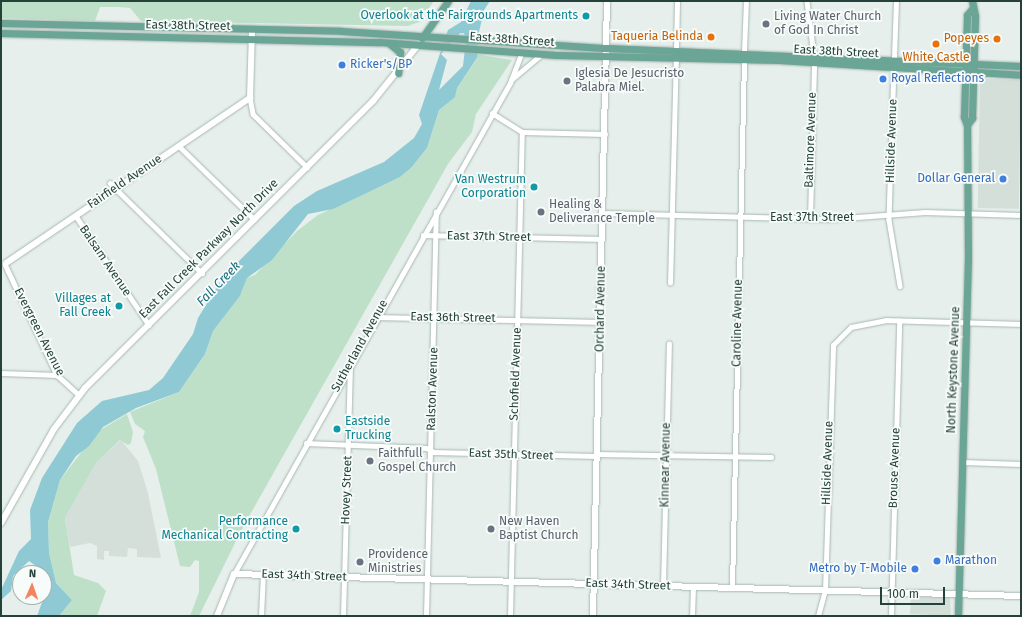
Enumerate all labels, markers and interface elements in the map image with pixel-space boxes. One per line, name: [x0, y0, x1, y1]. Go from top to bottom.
place label: Overlook at the Fairgrounds Apartments: [361, 9, 578, 23]
place label: Living Water Church of God In Christ: [774, 10, 881, 38]
marker: Overlook at the Fairgrounds Apartments: [581, 11, 591, 21]
street label: East 38th Street: [145, 18, 231, 34]
marker: Living Water Church of God In Christ: [761, 19, 771, 29]
street label: East 38th Street: [469, 30, 555, 50]
place label: Taqueria Belinda: [611, 30, 703, 44]
marker: Taqueria Belinda: [706, 32, 716, 42]
place label: Popeyes: [944, 32, 989, 46]
marker: Popeyes: [992, 34, 1002, 44]
marker: White Castle: [931, 39, 941, 49]
street label: East 38th Street: [793, 43, 879, 61]
place label: White Castle: [902, 51, 970, 65]
place label: Ricker's/BP: [350, 58, 412, 72]
marker: Ricker's/BP: [337, 60, 347, 70]
place label: Iglesia De Jesucristo Palabra Miel.: [575, 67, 684, 95]
place label: Royal Reflections: [891, 72, 984, 86]
marker: Royal Reflections: [878, 74, 888, 84]
marker: Iglesia De Jesucristo Palabra Miel.: [562, 76, 572, 86]
street label: Baltimore Avenue: [802, 92, 820, 188]
street label: Hillside Avenue: [883, 99, 901, 183]
street label: Fairfield Avenue: [85, 152, 165, 212]
place label: Dollar General: [917, 172, 995, 186]
place label: Van Westrum Corporation: [455, 173, 526, 201]
marker: Dollar General: [998, 174, 1008, 184]
street label: East Fall Creek Parkway North Drive: [136, 176, 282, 322]
marker: Van Westrum Corporation: [529, 182, 539, 192]
place label: Healing & Deliverance Temple: [549, 198, 655, 226]
marker: Healing & Deliverance Temple: [536, 207, 546, 217]
street label: East 37th Street: [770, 211, 854, 225]
street label: Balsam Avenue: [76, 223, 134, 299]
street label: East 37th Street: [447, 229, 531, 245]
water label: Fall Creek: [194, 258, 244, 310]
street label: Orchard Avenue: [593, 266, 609, 352]
street label: Caroline Avenue: [730, 279, 746, 367]
street label: Evergreen Avenue: [11, 286, 67, 378]
place label: Villages at Fall Creek: [55, 292, 111, 320]
street label: Sutherland Avenue: [329, 297, 391, 395]
marker: Villages at Fall Creek: [114, 301, 124, 311]
street label: North Keystone Avenue: [945, 306, 963, 434]
street label: East 36th Street: [410, 310, 496, 326]
street label: Schofield Avenue: [507, 327, 525, 421]
street label: Ralston Avenue: [424, 347, 442, 431]
place label: Eastside Trucking: [345, 415, 391, 443]
street label: Hillside Avenue: [819, 421, 837, 505]
street label: Kinnear Avenue: [658, 422, 674, 508]
marker: Eastside Trucking: [332, 424, 342, 434]
street label: Brouse Avenue: [886, 427, 904, 509]
street label: East 35th Street: [468, 446, 554, 464]
place label: Faithfull Gospel Church: [378, 447, 456, 475]
street label: Hovey Street: [339, 455, 355, 525]
marker: Faithfull Gospel Church: [365, 456, 375, 466]
place label: Performance Mechanical Contracting: [161, 515, 288, 543]
place label: New Haven Baptist Church: [499, 515, 578, 543]
marker: Performance Mechanical Contracting: [291, 524, 301, 534]
marker: New Haven Baptist Church: [486, 524, 496, 534]
place label: Providence Ministries: [368, 548, 428, 576]
place label: Marathon: [945, 554, 997, 568]
marker: Marathon: [932, 556, 942, 566]
marker: Providence Ministries: [355, 557, 365, 567]
place label: Metro by T-Mobile: [809, 562, 907, 576]
marker: Metro by T-Mobile: [910, 564, 920, 574]
north arrow: [12, 565, 52, 605]
text: N: [29, 567, 36, 580]
street label: East 34th Street: [261, 567, 347, 585]
street label: East 34th Street: [585, 576, 671, 594]
scale bar: [882, 579, 947, 605]
text: 100 m: [887, 587, 919, 601]

